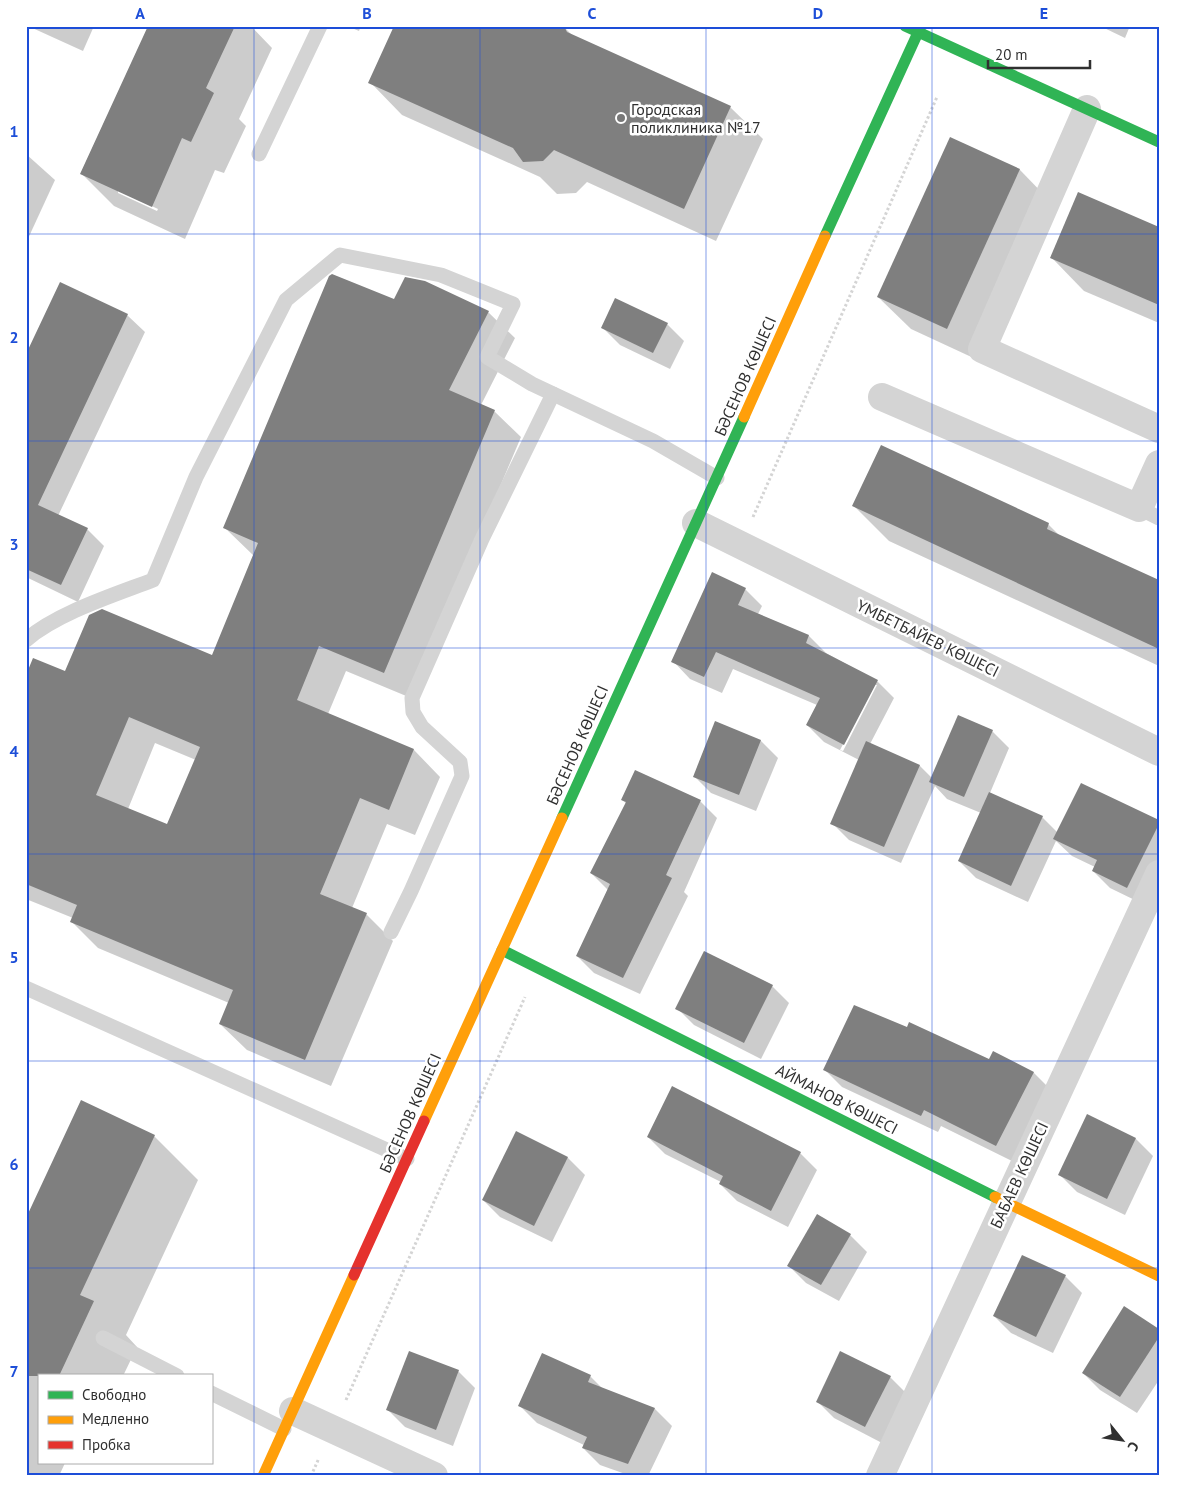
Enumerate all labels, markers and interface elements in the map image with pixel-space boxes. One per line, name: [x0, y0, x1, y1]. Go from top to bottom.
text: A: [135, 3, 145, 23]
text: B: [362, 3, 372, 23]
text: C: [588, 3, 597, 23]
text: D: [813, 3, 823, 23]
text: E: [1040, 3, 1048, 23]
scale bar: [988, 38, 1090, 70]
text: 20 m: [995, 45, 1028, 64]
place label: Городская поликлиника №17: [631, 99, 761, 137]
marker: Городская поликлиника №17: [615, 112, 627, 124]
text: 1: [9, 121, 19, 141]
street label: БӘСЕНОВ КӨШЕСІ: [710, 313, 780, 439]
text: 2: [9, 327, 19, 347]
text: 3: [9, 534, 19, 554]
street label: ҮМБЕТБАЙЕВ КӨШЕСІ: [854, 595, 1002, 681]
street label: БӘСЕНОВ КӨШЕСІ: [542, 682, 612, 808]
text: 4: [9, 741, 19, 761]
text: 5: [9, 947, 19, 967]
street label: БӘСЕНОВ КӨШЕСІ: [375, 1050, 445, 1176]
street label: АЙМАНОВ КӨШЕСІ: [773, 1060, 901, 1138]
street label: БАБАЕВ КӨШЕСІ: [986, 1119, 1052, 1231]
text: 6: [9, 1154, 19, 1174]
text: 7: [9, 1361, 19, 1381]
legend: [38, 1374, 212, 1464]
text: Свободно: [82, 1385, 146, 1404]
text: Медленно: [82, 1409, 149, 1428]
north arrow: [1098, 1414, 1148, 1464]
text: Пробка: [82, 1435, 131, 1454]
text: С: [1123, 1439, 1143, 1455]

